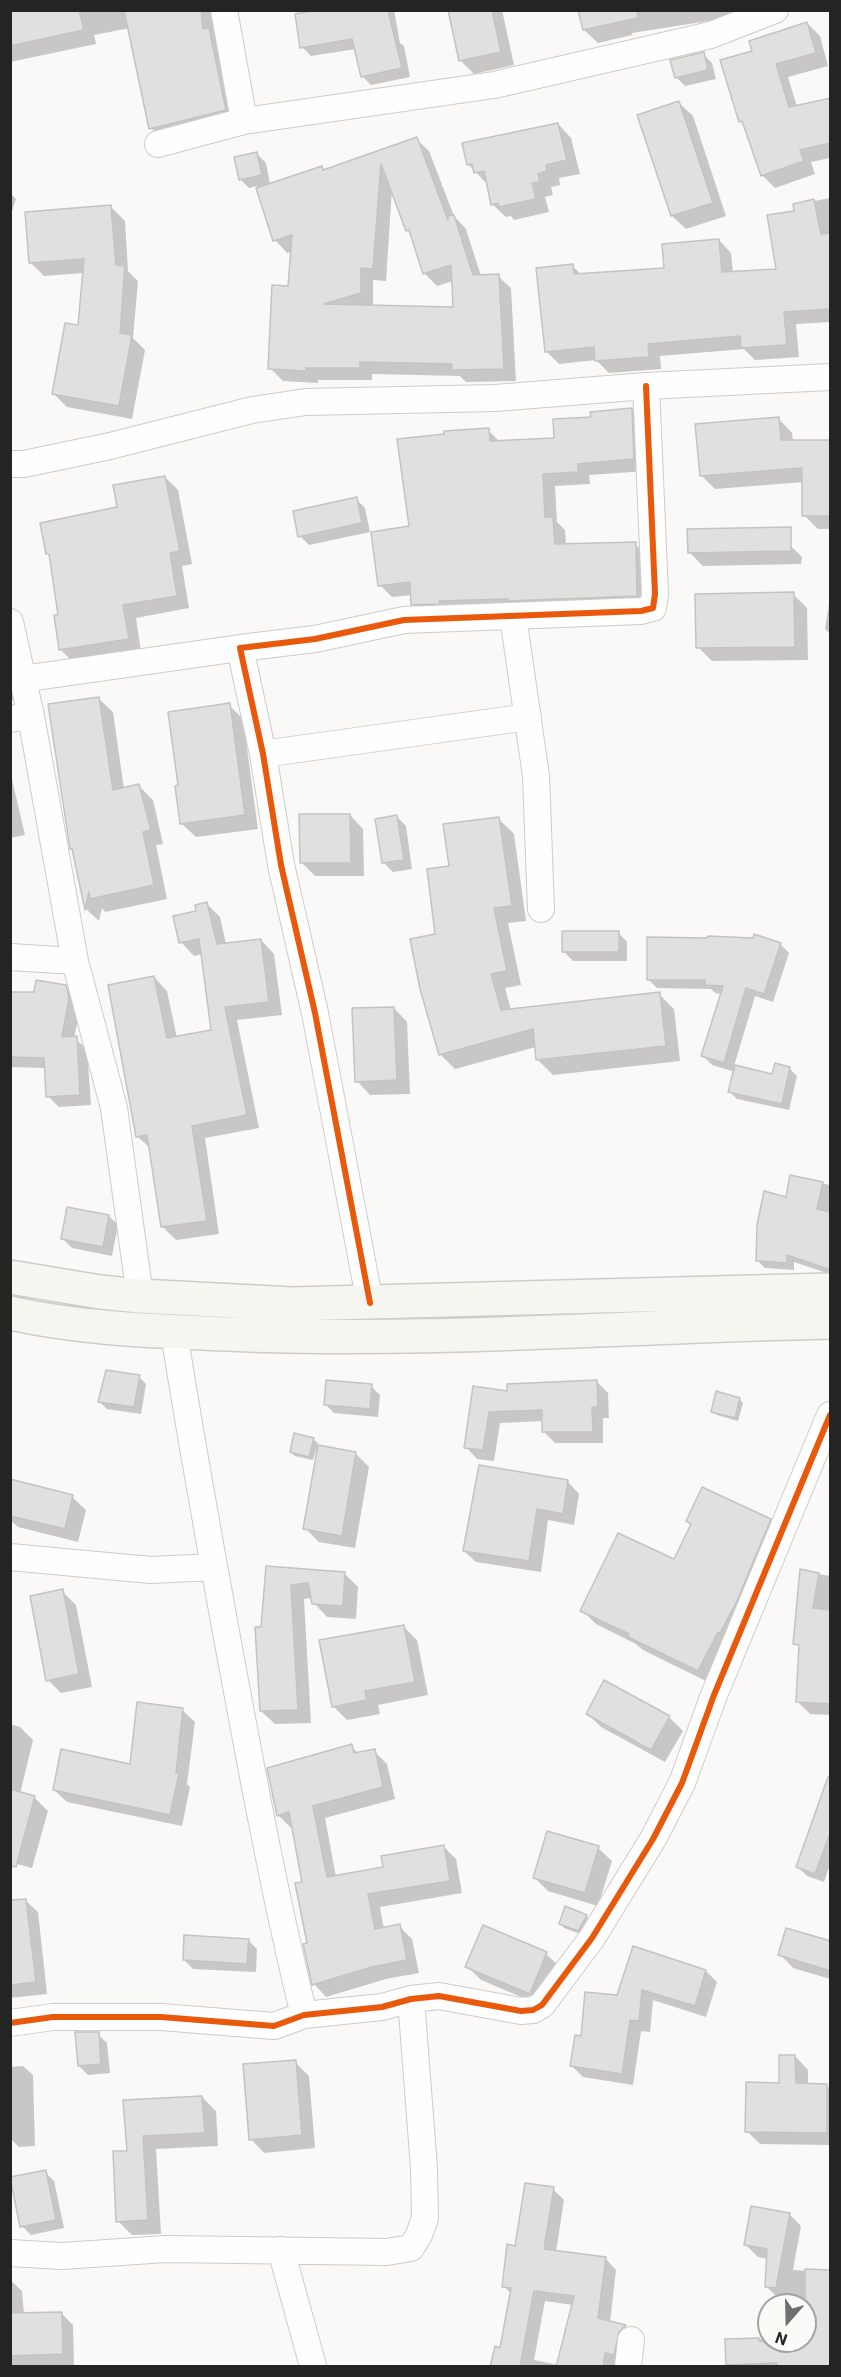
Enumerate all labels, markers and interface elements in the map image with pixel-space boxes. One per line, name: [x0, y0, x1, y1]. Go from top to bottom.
north arrow: [757, 2293, 817, 2353]
text: N: [773, 2328, 790, 2349]

